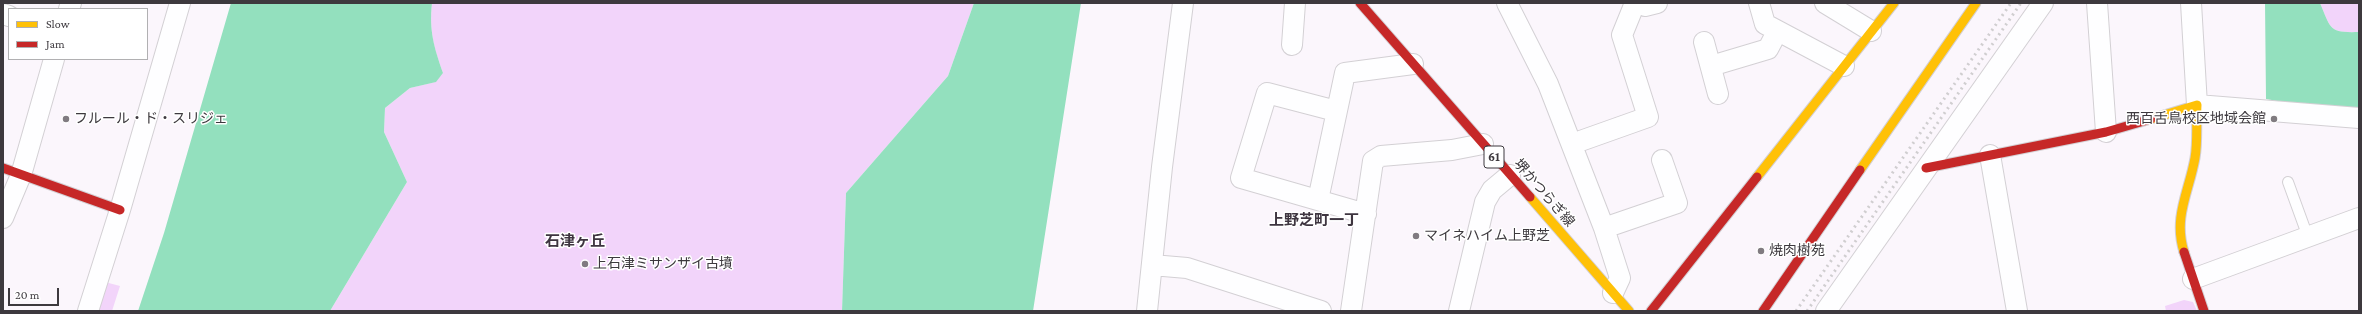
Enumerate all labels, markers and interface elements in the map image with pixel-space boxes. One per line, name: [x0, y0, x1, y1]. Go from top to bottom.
legend: [8, 8, 148, 60]
text: Slow: [46, 17, 70, 31]
text: Jam: [46, 37, 65, 51]
place label: フルール・ド・スリジェ: [74, 111, 228, 127]
place label: 西百舌鳥校区地域会館: [2126, 111, 2266, 127]
marker: フルール・ド・スリジェ: [61, 114, 71, 124]
marker: 西百舌鳥校区地域会館: [2269, 114, 2279, 124]
road number: 61: [1484, 146, 1504, 168]
street label: 堺かつらぎ線: [1510, 156, 1578, 230]
district label: 上野芝町一丁: [1269, 211, 1359, 229]
place label: マイネハイム上野芝: [1424, 228, 1550, 244]
marker: マイネハイム上野芝: [1411, 231, 1421, 241]
district label: 石津ヶ丘: [545, 232, 605, 250]
place label: 焼肉樹苑: [1769, 243, 1825, 259]
marker: 焼肉樹苑: [1756, 246, 1766, 256]
place label: 上石津ミサンザイ古墳: [593, 256, 733, 272]
marker: 上石津ミサンザイ古墳: [580, 259, 590, 269]
scale bar: [10, 280, 61, 306]
text: 20 m: [15, 288, 39, 302]

